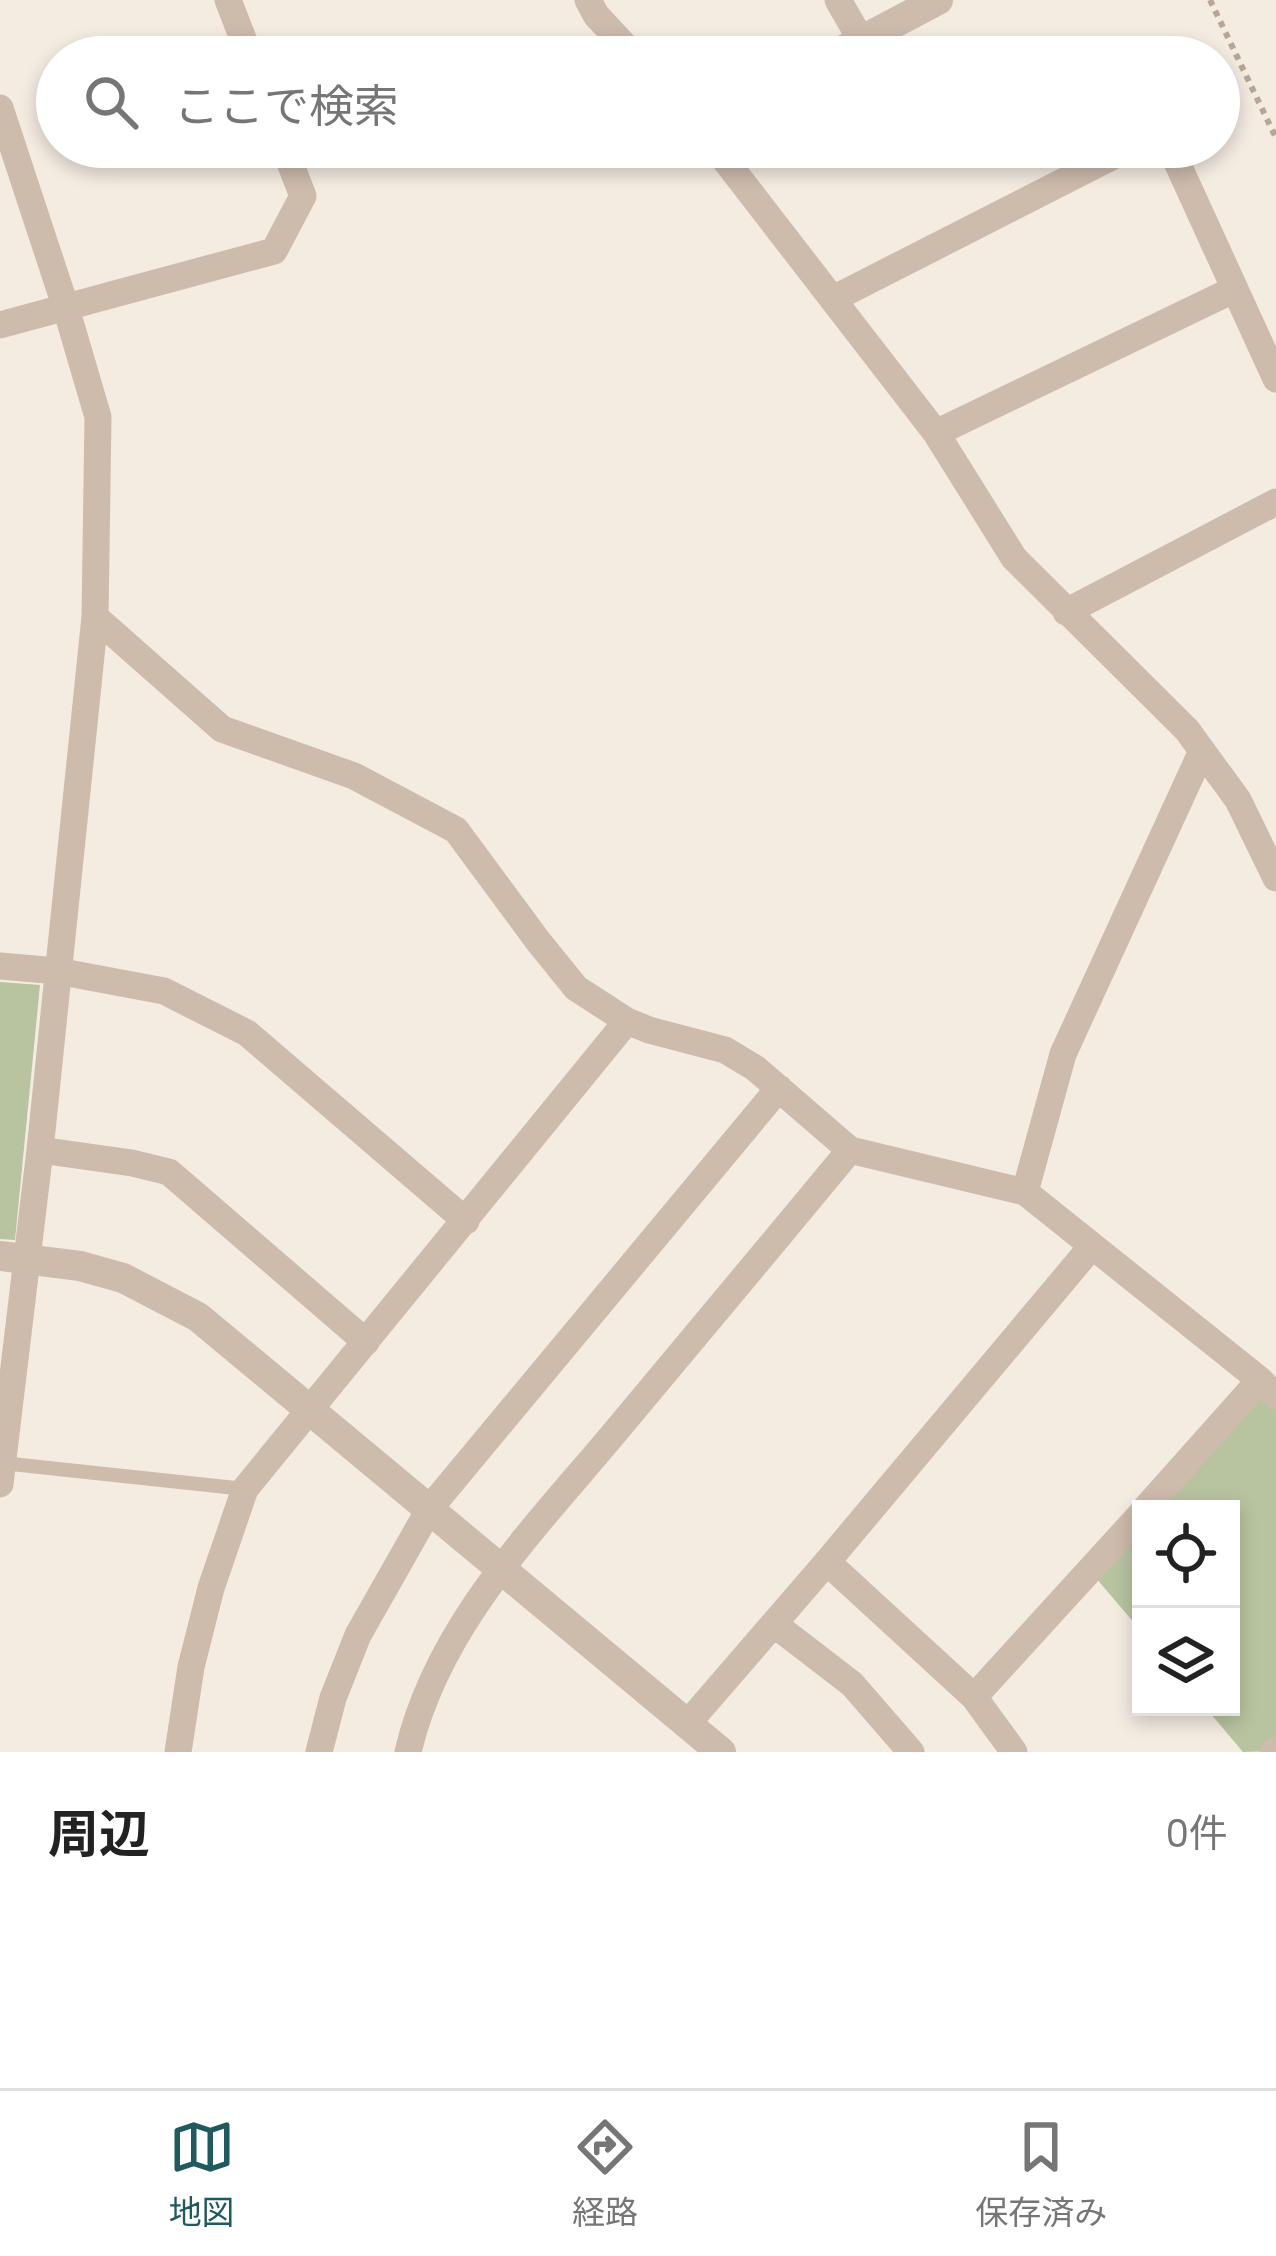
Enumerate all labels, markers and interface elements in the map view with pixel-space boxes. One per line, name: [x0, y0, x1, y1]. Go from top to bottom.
search box: [36, 36, 1240, 168]
icon: search: [78, 69, 144, 135]
text: ここで検索: [174, 77, 399, 131]
map controls: [1132, 1500, 1240, 1716]
button: locate: [1132, 1500, 1240, 1608]
button: layers: [1132, 1608, 1240, 1716]
text: 周辺: [48, 1801, 150, 1862]
text: 0件: [1165, 1808, 1228, 1855]
tab: 地図: [169, 2114, 235, 2234]
tab: 経路: [572, 2114, 638, 2234]
tab: 保存済み: [975, 2114, 1107, 2234]

